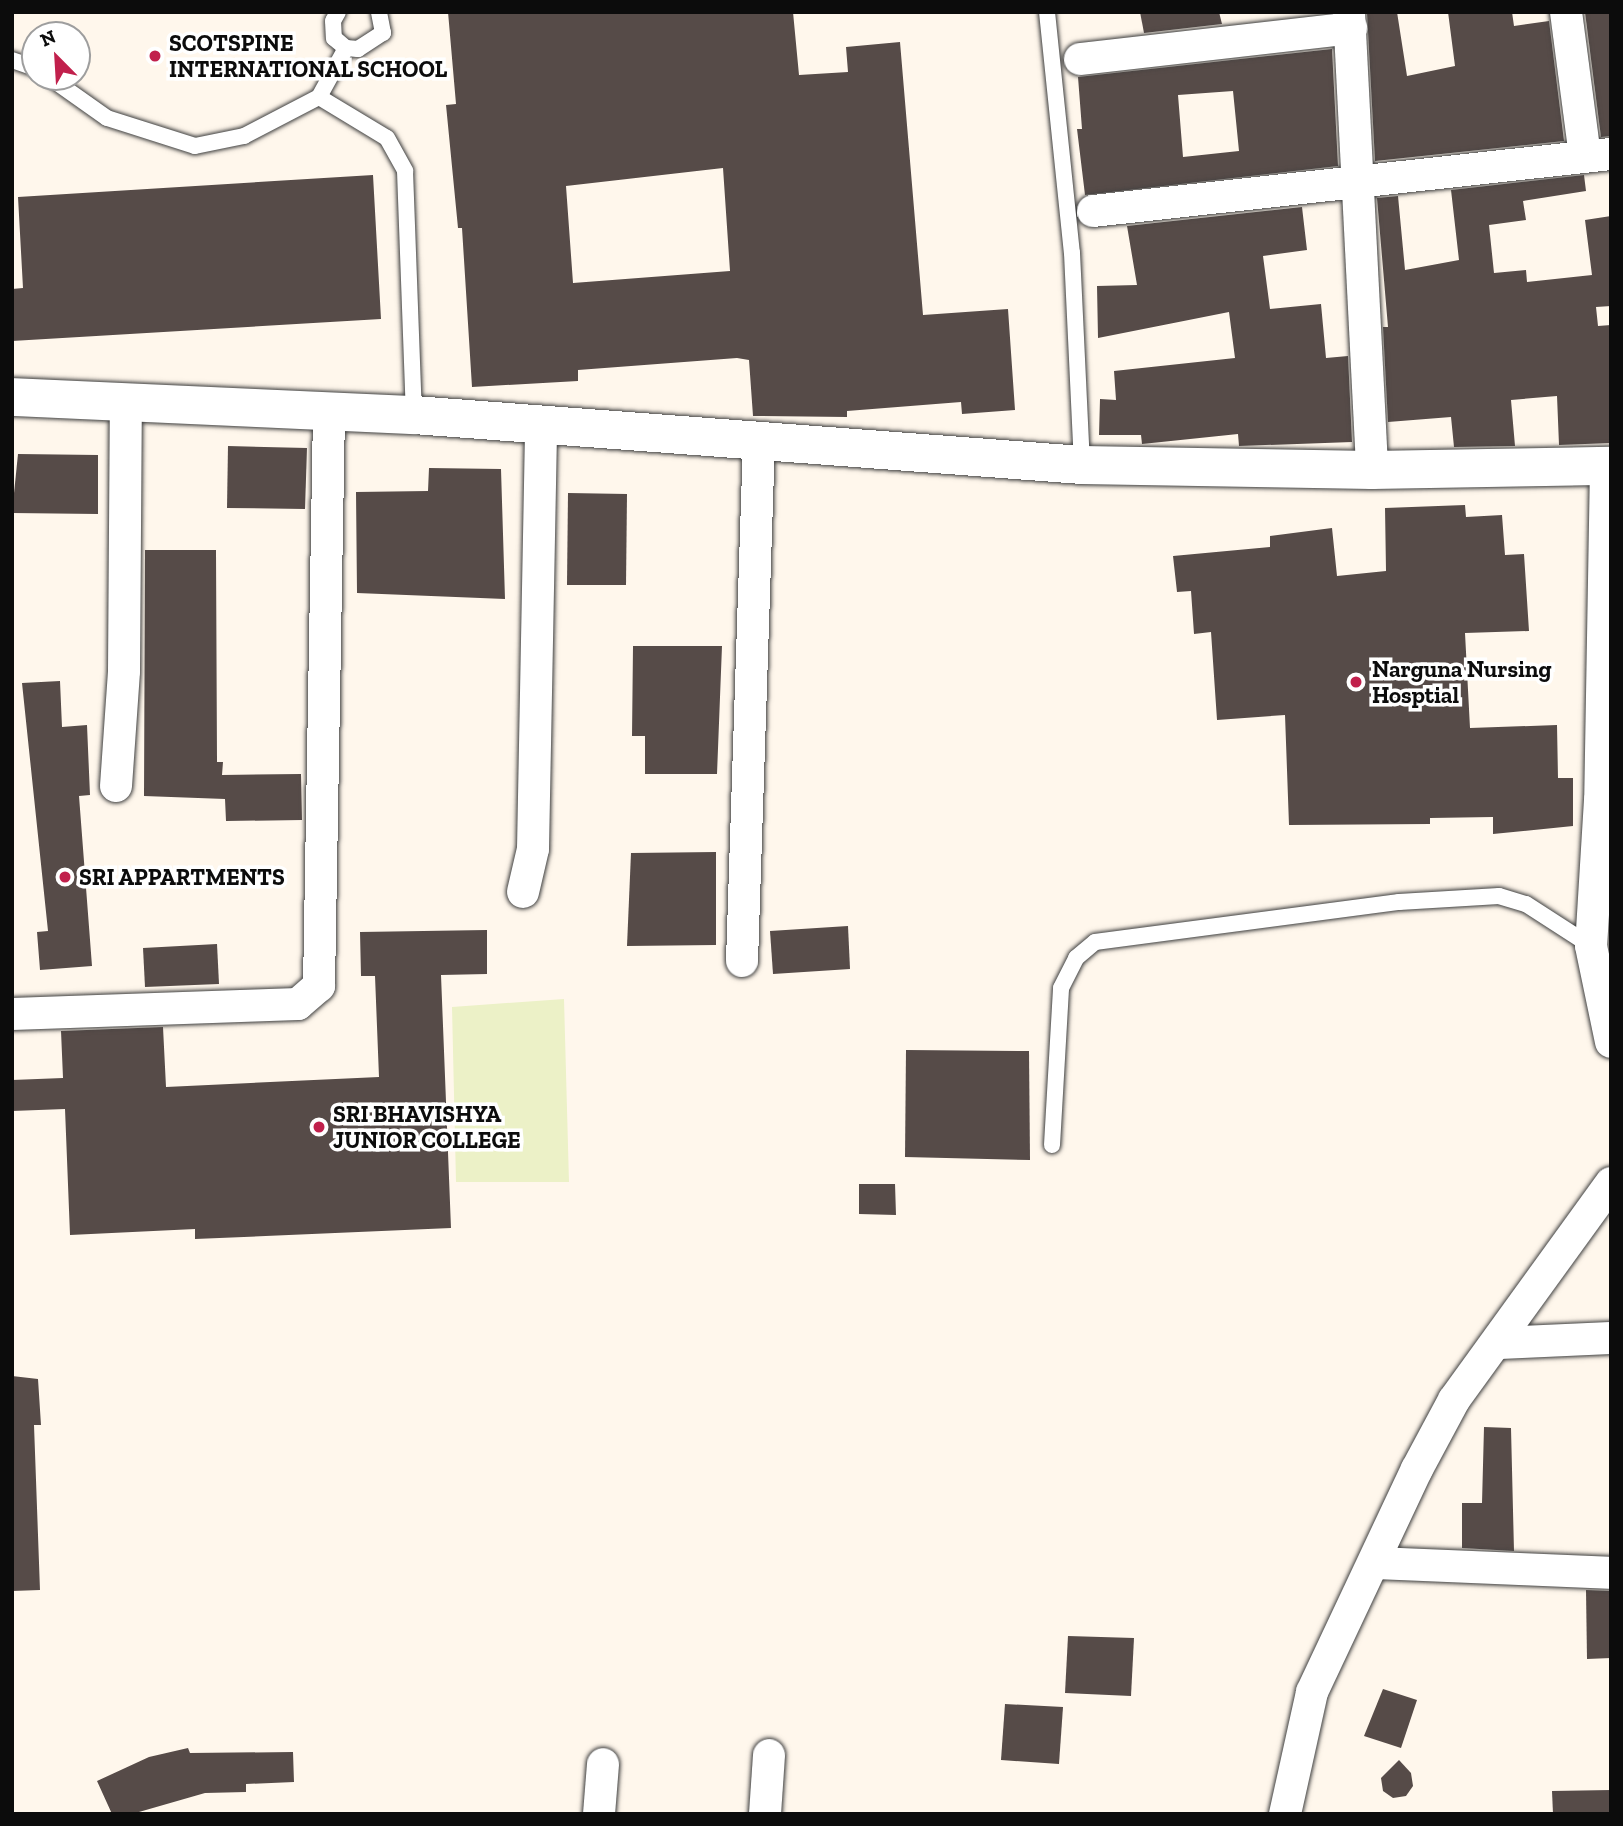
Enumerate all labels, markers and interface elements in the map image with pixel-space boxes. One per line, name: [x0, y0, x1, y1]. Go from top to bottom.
north arrow: [21, 21, 91, 91]
text: N: [37, 25, 59, 52]
place label: SCOTSPINE INTERNATIONAL SCHOOL: [169, 29, 448, 83]
marker: SCOTSPINE INTERNATIONAL SCHOOL: [147, 48, 163, 64]
place label: Narguna Nursing Hosptial: [1372, 655, 1552, 709]
marker: Narguna Nursing Hosptial: [1346, 672, 1366, 692]
place label: SRI APPARTMENTS: [79, 863, 286, 891]
marker: SRI APPARTMENTS: [57, 869, 73, 885]
place label: SRI BHAVISHYA JUNIOR COLLEGE: [333, 1100, 521, 1154]
marker: SRI BHAVISHYA JUNIOR COLLEGE: [311, 1119, 327, 1135]

